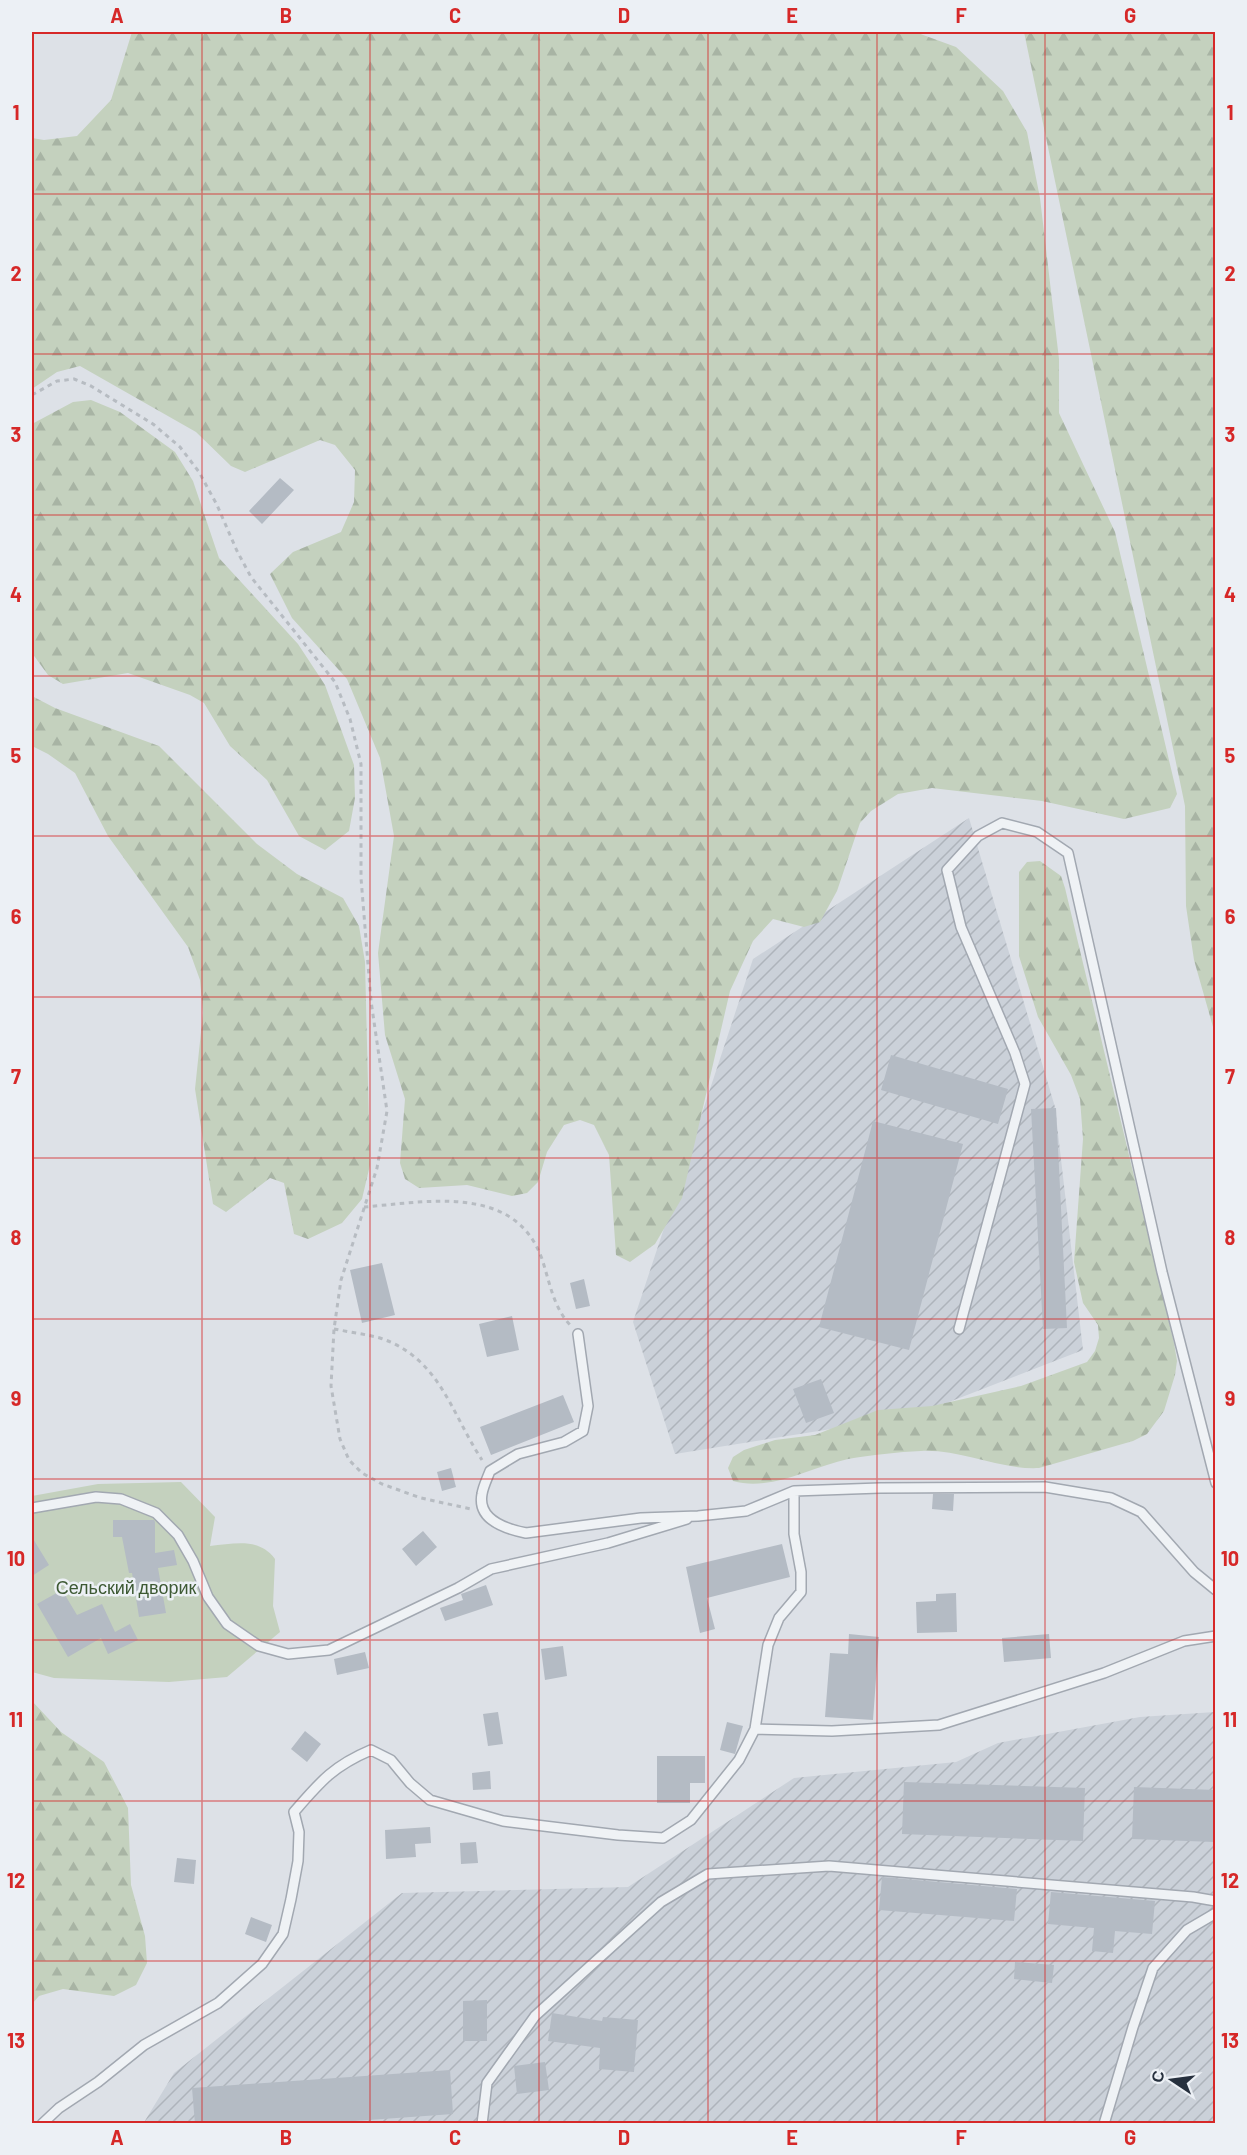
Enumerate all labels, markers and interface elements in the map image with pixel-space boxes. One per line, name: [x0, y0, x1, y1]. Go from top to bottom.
text: A: [110, 3, 124, 27]
text: B: [280, 3, 292, 27]
text: C: [449, 3, 461, 27]
text: D: [618, 3, 630, 27]
text: E: [786, 3, 798, 27]
text: F: [955, 3, 967, 27]
text: G: [1124, 3, 1136, 27]
text: 1: [12, 100, 20, 124]
text: 1: [1226, 100, 1234, 124]
text: 2: [10, 261, 22, 285]
text: 2: [1224, 261, 1236, 285]
text: 3: [11, 422, 21, 446]
text: 3: [1225, 422, 1235, 446]
text: 4: [10, 582, 22, 606]
text: 4: [1224, 582, 1236, 606]
text: 5: [11, 743, 22, 767]
text: 5: [1225, 743, 1236, 767]
text: 6: [11, 904, 22, 928]
text: 6: [1225, 904, 1236, 928]
text: 7: [11, 1064, 21, 1088]
text: 7: [1225, 1064, 1235, 1088]
text: 8: [11, 1225, 22, 1249]
text: 8: [1225, 1225, 1236, 1249]
text: 9: [11, 1386, 21, 1410]
text: 9: [1225, 1386, 1235, 1410]
text: 10: [7, 1546, 25, 1570]
text: 10: [1221, 1546, 1239, 1570]
park label: Сельский дворик: [56, 1576, 196, 1598]
text: 11: [9, 1707, 23, 1731]
text: 11: [1223, 1707, 1237, 1731]
text: 12: [7, 1868, 25, 1892]
text: 12: [1221, 1868, 1239, 1892]
text: 13: [7, 2028, 25, 2052]
text: 13: [1221, 2028, 1239, 2052]
north arrow: [1142, 2050, 1202, 2110]
text: С: [1146, 2068, 1168, 2084]
text: A: [110, 2125, 124, 2149]
text: B: [280, 2125, 292, 2149]
text: C: [449, 2125, 461, 2149]
text: D: [618, 2125, 630, 2149]
text: E: [786, 2125, 798, 2149]
text: F: [955, 2125, 967, 2149]
text: G: [1124, 2125, 1136, 2149]

